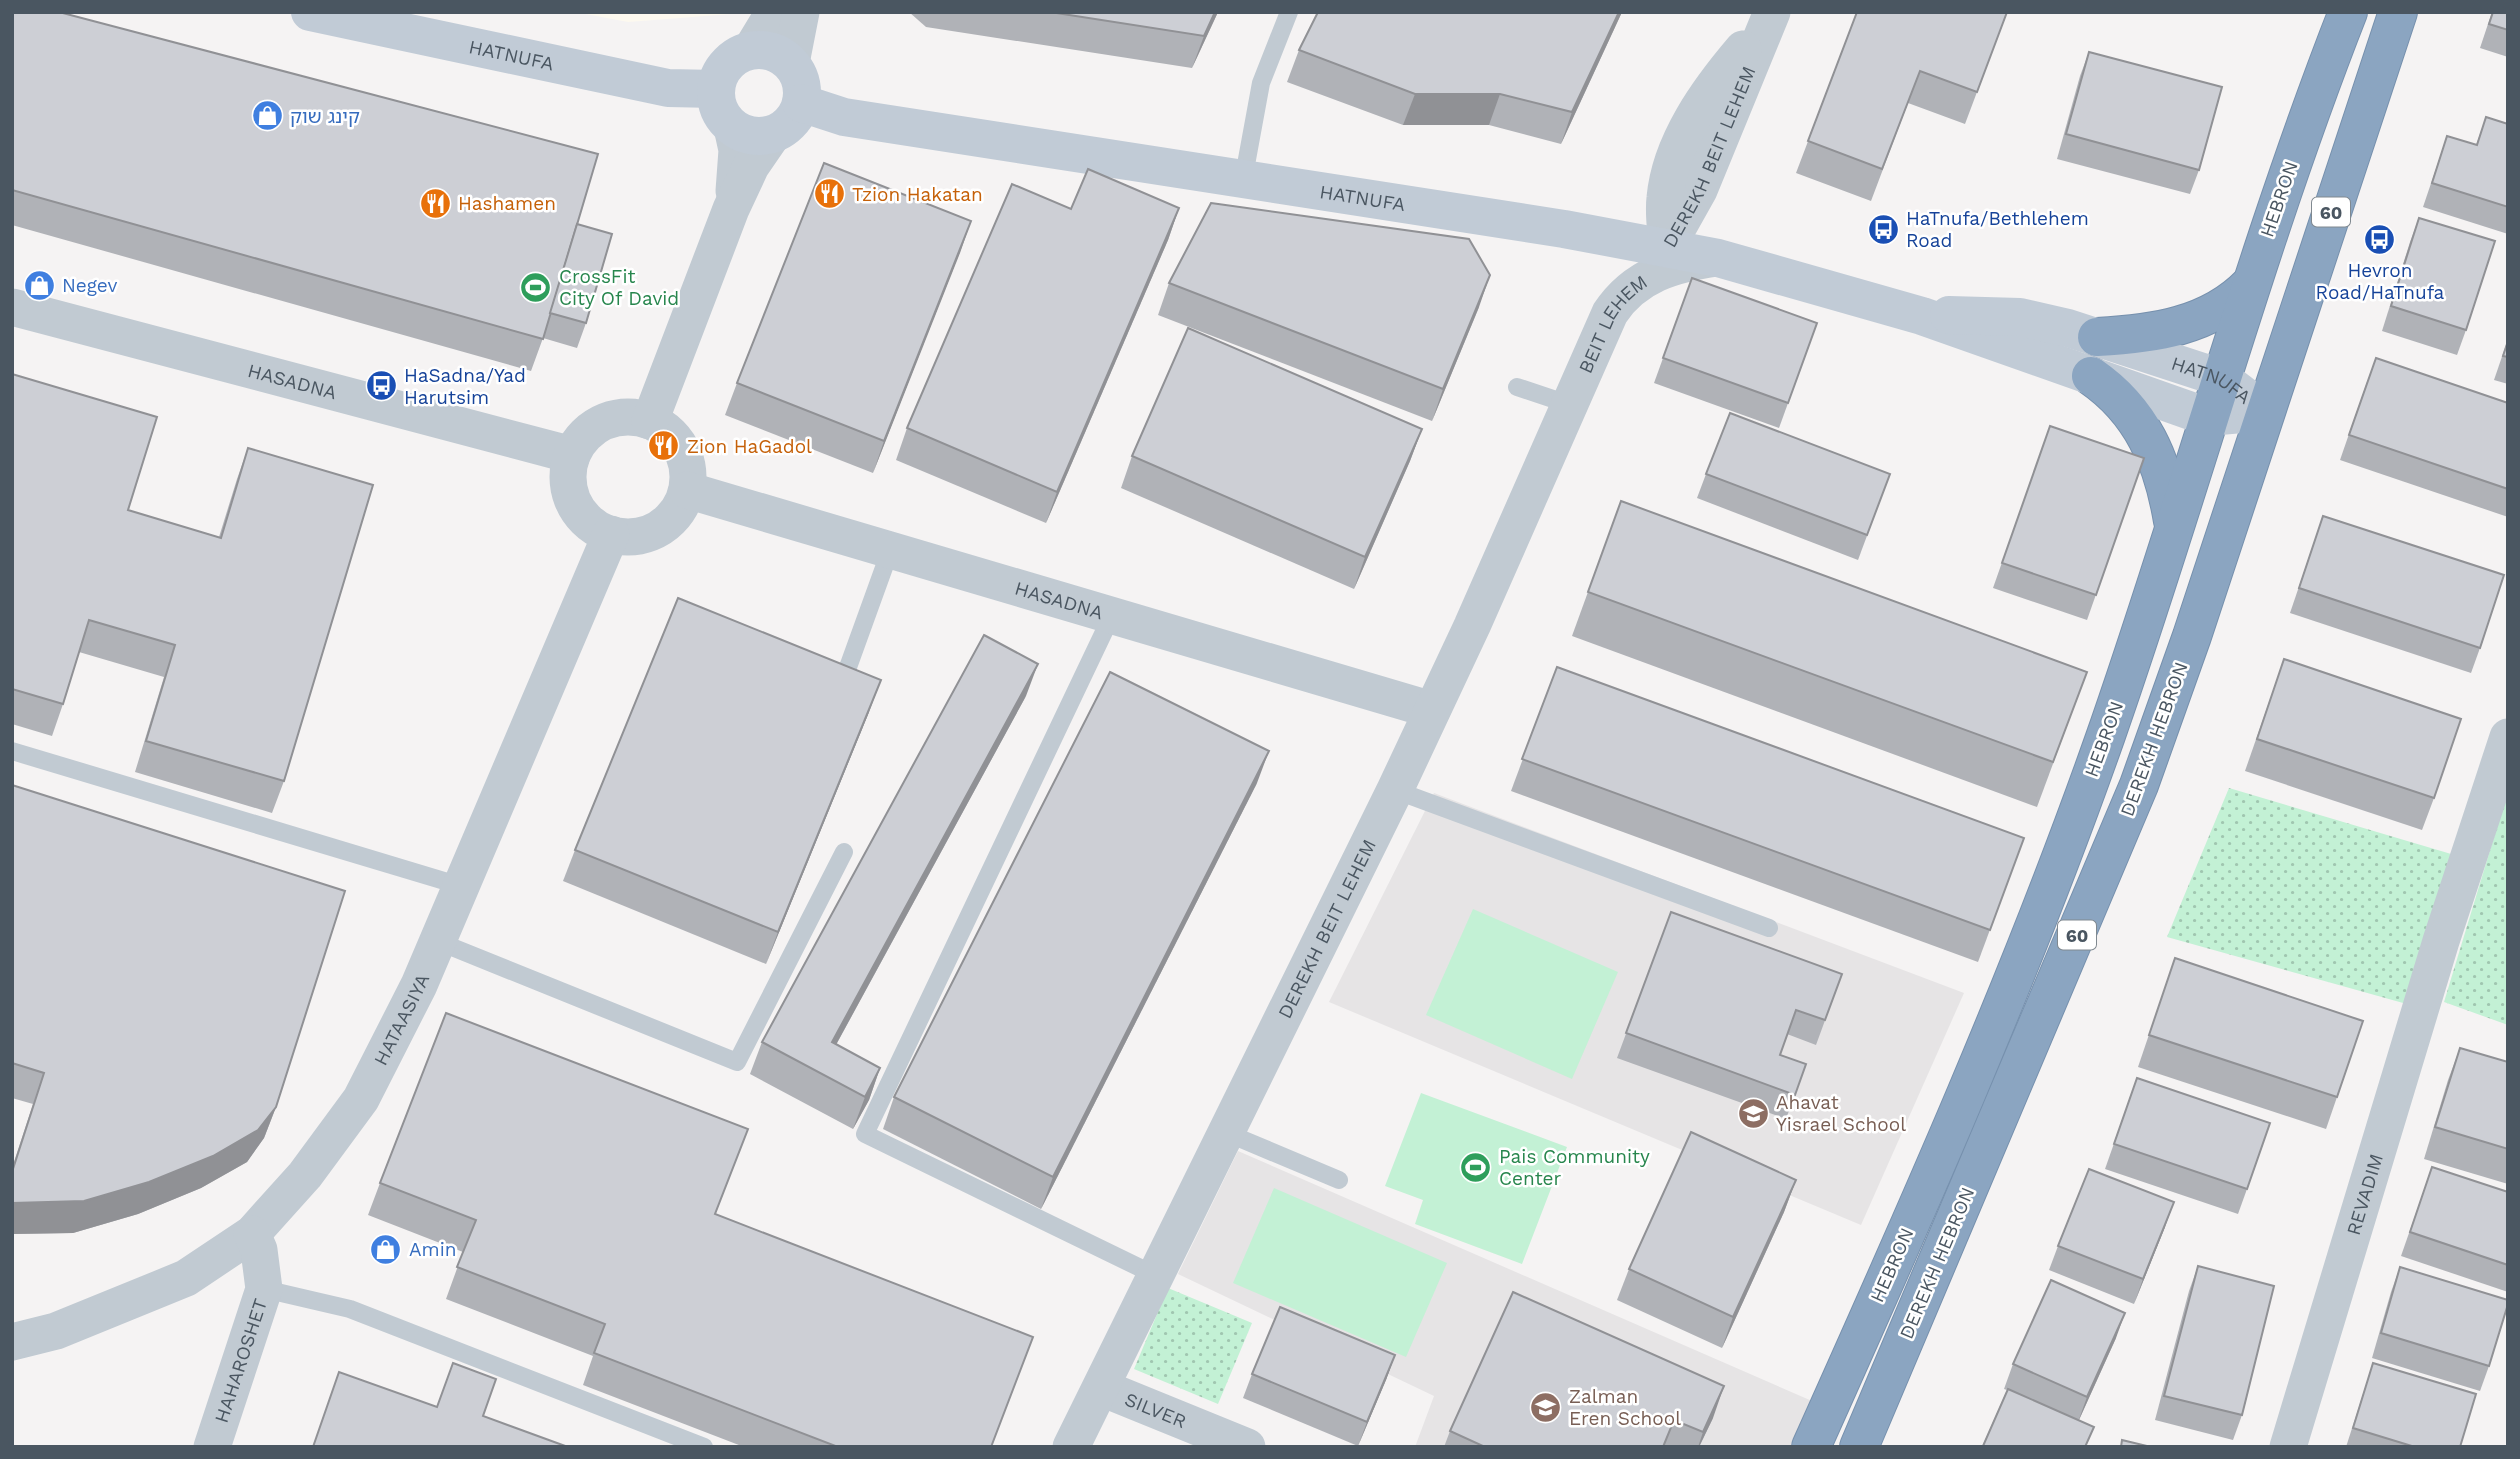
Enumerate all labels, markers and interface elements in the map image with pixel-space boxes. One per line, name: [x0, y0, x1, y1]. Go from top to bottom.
street label: HATNUFA: [467, 35, 557, 75]
street label: DEREKH BEIT LEHEM: [1658, 62, 1760, 251]
shop icon: קינג שוק: [250, 99, 284, 133]
place label: קינג שוק: [290, 105, 360, 128]
street label: HEBRON: [2255, 158, 2303, 240]
restaurant icon: Tzion Hakatan: [812, 177, 846, 211]
street label: HATNUFA: [1318, 180, 1407, 216]
place label: Tzion Hakatan: [852, 183, 983, 206]
restaurant icon: Hashamen: [418, 186, 452, 220]
place label: Hashamen: [458, 192, 556, 215]
road number: 60: [2312, 197, 2350, 226]
place label: HaTnufa/Bethlehem Road: [1906, 207, 2089, 252]
bus stop icon: HaTnufa/Bethlehem Road: [1866, 212, 1900, 246]
bus stop icon: Hevron Road/HaTnufa: [2363, 222, 2397, 256]
place label: Hevron Road/HaTnufa: [2316, 259, 2445, 304]
place label: CrossFit City Of David: [559, 265, 679, 310]
shop icon: Negev: [22, 268, 56, 302]
sports icon: CrossFit City Of David: [519, 270, 553, 304]
street label: BEIT LEHEM: [1573, 270, 1652, 377]
place label: Negev: [62, 274, 118, 297]
street label: HATNUFA: [2168, 351, 2256, 409]
street label: HASADNA: [245, 358, 340, 404]
place label: HaSadna/Yad Harutsim: [404, 364, 526, 409]
bus stop icon: HaSadna/Yad Harutsim: [364, 369, 398, 403]
restaurant icon: Zion HaGadol: [647, 429, 681, 463]
place label: Zion HaGadol: [687, 435, 812, 458]
street label: HASADNA: [1012, 576, 1106, 624]
street label: DEREKH HEBRON: [2115, 659, 2193, 819]
street label: HEBRON: [2080, 698, 2128, 780]
street label: DEREKH BEIT LEHEM: [1273, 835, 1381, 1022]
road number: 60: [2058, 920, 2096, 950]
street label: HATAASIYA: [369, 970, 434, 1069]
place label: Ahavat Yisrael School: [1776, 1091, 1906, 1136]
school or university icon: Ahavat Yisrael School: [1736, 1096, 1770, 1130]
place label: Pais Community Center: [1499, 1145, 1650, 1190]
sports icon: Pais Community Center: [1459, 1150, 1493, 1184]
street label: REVADIM: [2341, 1151, 2388, 1238]
street label: DEREKH HEBRON: [1895, 1184, 1979, 1342]
street label: HEBRON: [1865, 1224, 1919, 1306]
shop icon: Amin: [369, 1232, 403, 1266]
place label: Amin: [409, 1238, 456, 1261]
street label: HAHAROSHET: [209, 1295, 272, 1426]
place label: Zalman Eren School: [1569, 1385, 1681, 1430]
street label: SILVER: [1122, 1387, 1190, 1433]
school or university icon: Zalman Eren School: [1529, 1390, 1563, 1424]

